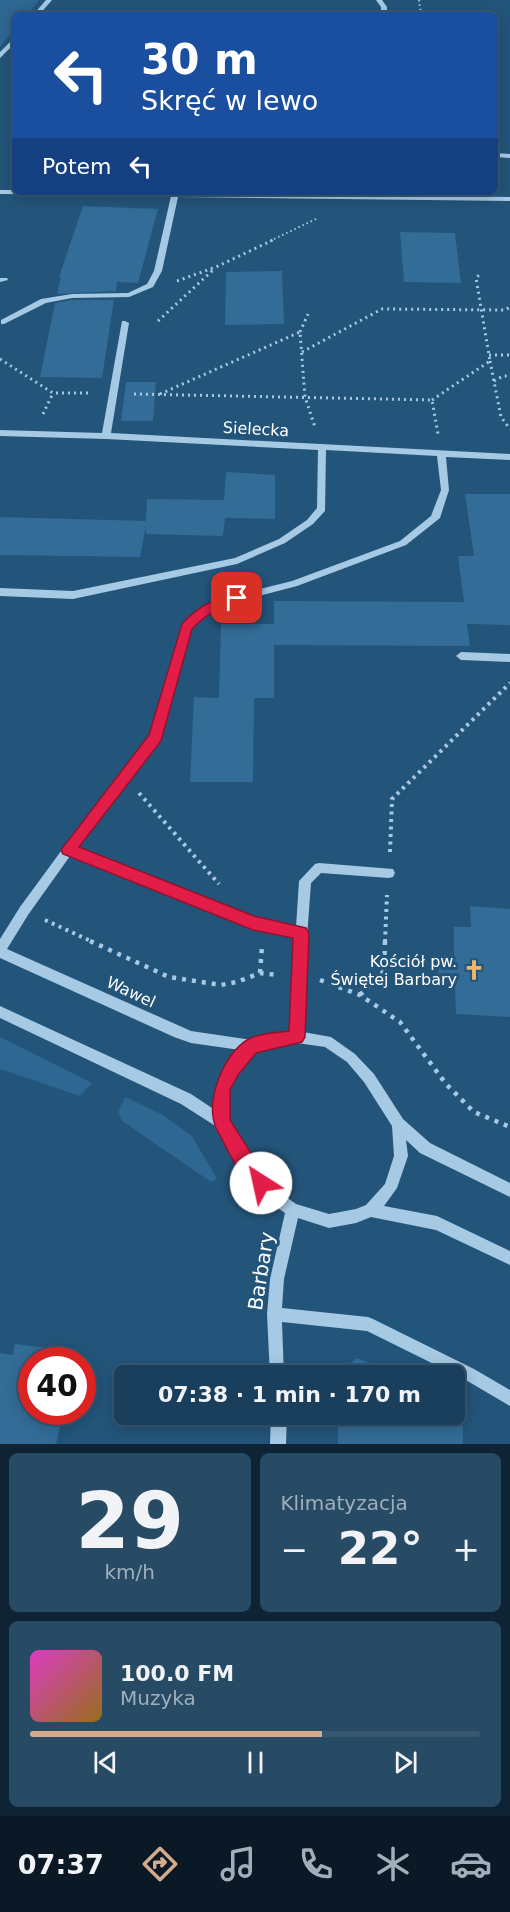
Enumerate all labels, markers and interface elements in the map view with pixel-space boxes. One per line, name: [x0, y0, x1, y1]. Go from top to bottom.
text: 30 m: [141, 35, 258, 84]
icon: left: [42, 36, 120, 114]
text: Skręć w lewo: [141, 85, 318, 116]
icon: left: [124, 150, 157, 183]
text: Potem: [42, 154, 112, 179]
street label: Sielecka: [222, 418, 290, 440]
pin: [211, 572, 262, 623]
icon: arrive: [220, 581, 253, 614]
place label: Kościół pw. Świętej Barbary: [330, 952, 457, 989]
church icon: Kościół pw. Świętej Barbary: [462, 958, 486, 982]
street label: Wawel: [103, 972, 159, 1012]
position arrow: [229, 1151, 293, 1215]
street label: Barbary: [243, 1230, 279, 1312]
speed limit sign: 40: [18, 1347, 96, 1425]
text: 07:38 · 1 min · 170 m: [158, 1382, 421, 1407]
text: 29: [75, 1476, 184, 1566]
text: Klimatyzacja: [281, 1491, 408, 1515]
text: 22°: [338, 1522, 423, 1575]
text: −: [281, 1530, 308, 1569]
text: +: [452, 1530, 480, 1569]
text: km/h: [105, 1560, 155, 1584]
text: 100.0 FM: [120, 1661, 234, 1686]
text: Muzyka: [120, 1686, 196, 1710]
icon: previous: [89, 1746, 122, 1779]
icon: pause: [239, 1746, 272, 1779]
icon: next: [389, 1746, 422, 1779]
icon: directions: [139, 1843, 181, 1885]
icon: music: [217, 1843, 259, 1885]
icon: phone: [295, 1843, 337, 1885]
icon: climate: [372, 1843, 414, 1885]
icon: car: [450, 1843, 492, 1885]
text: 07:37: [18, 1849, 104, 1880]

